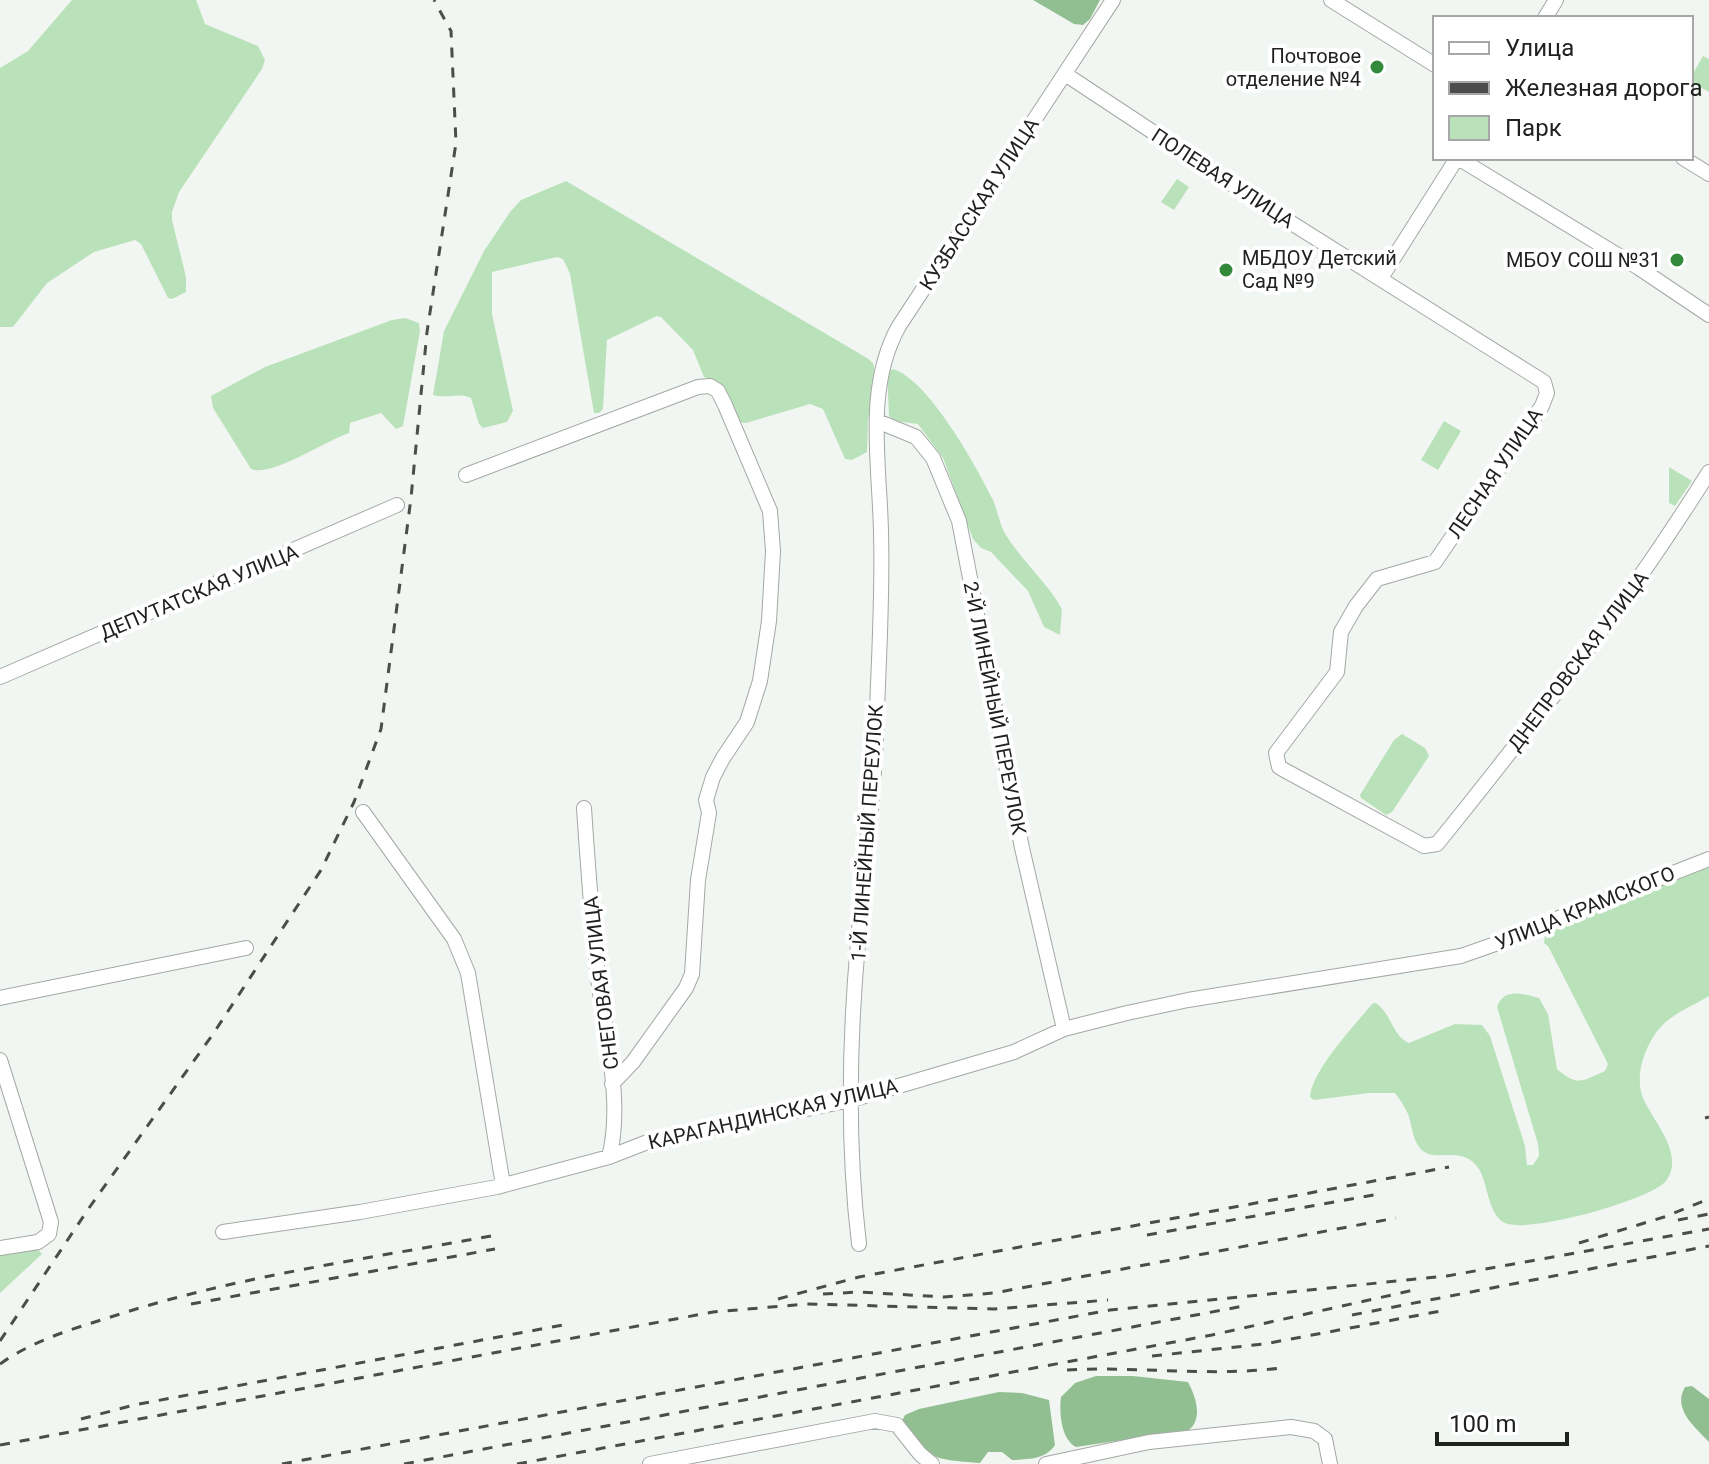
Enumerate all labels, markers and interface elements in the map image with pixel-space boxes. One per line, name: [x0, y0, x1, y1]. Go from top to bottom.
legend: [1433, 16, 1693, 160]
text: Улица: [1505, 34, 1574, 62]
place label: Почтовое отделение №4: [1226, 44, 1361, 91]
marker: Почтовое отделение №4: [1368, 58, 1386, 76]
text: Железная дорога: [1505, 74, 1702, 102]
street label: КУЗБАССКАЯ УЛИЦА: [914, 113, 1044, 295]
text: Парк: [1505, 114, 1562, 142]
street label: ПОЛЕВАЯ УЛИЦА: [1147, 123, 1299, 233]
place label: МБДОУ Детский Сад №9: [1242, 246, 1397, 293]
place label: МБОУ СОШ №31: [1506, 248, 1661, 272]
marker: МБОУ СОШ №31: [1668, 251, 1686, 269]
marker: МБДОУ Детский Сад №9: [1217, 261, 1235, 279]
street label: ЛЕСНАЯ УЛИЦА: [1443, 403, 1547, 543]
street label: ДЕПУТАТСКАЯ УЛИЦА: [96, 539, 302, 645]
street label: ДНЕПРОВСКАЯ УЛИЦА: [1503, 566, 1653, 756]
street label: 2-Й ЛИНЕЙНЫЙ ПЕРЕУЛОК: [959, 579, 1031, 837]
street label: 1-Й ЛИНЕЙНЫЙ ПЕРЕУЛОК: [846, 704, 888, 962]
street label: УЛИЦА КРАМСКОГО: [1492, 861, 1678, 955]
street label: СНЕГОВАЯ УЛИЦА: [578, 895, 624, 1071]
street label: КАРАГАНДИНСКАЯ УЛИЦА: [646, 1074, 900, 1154]
scale bar: [1437, 1396, 1567, 1446]
text: 100 m: [1449, 1410, 1516, 1438]

